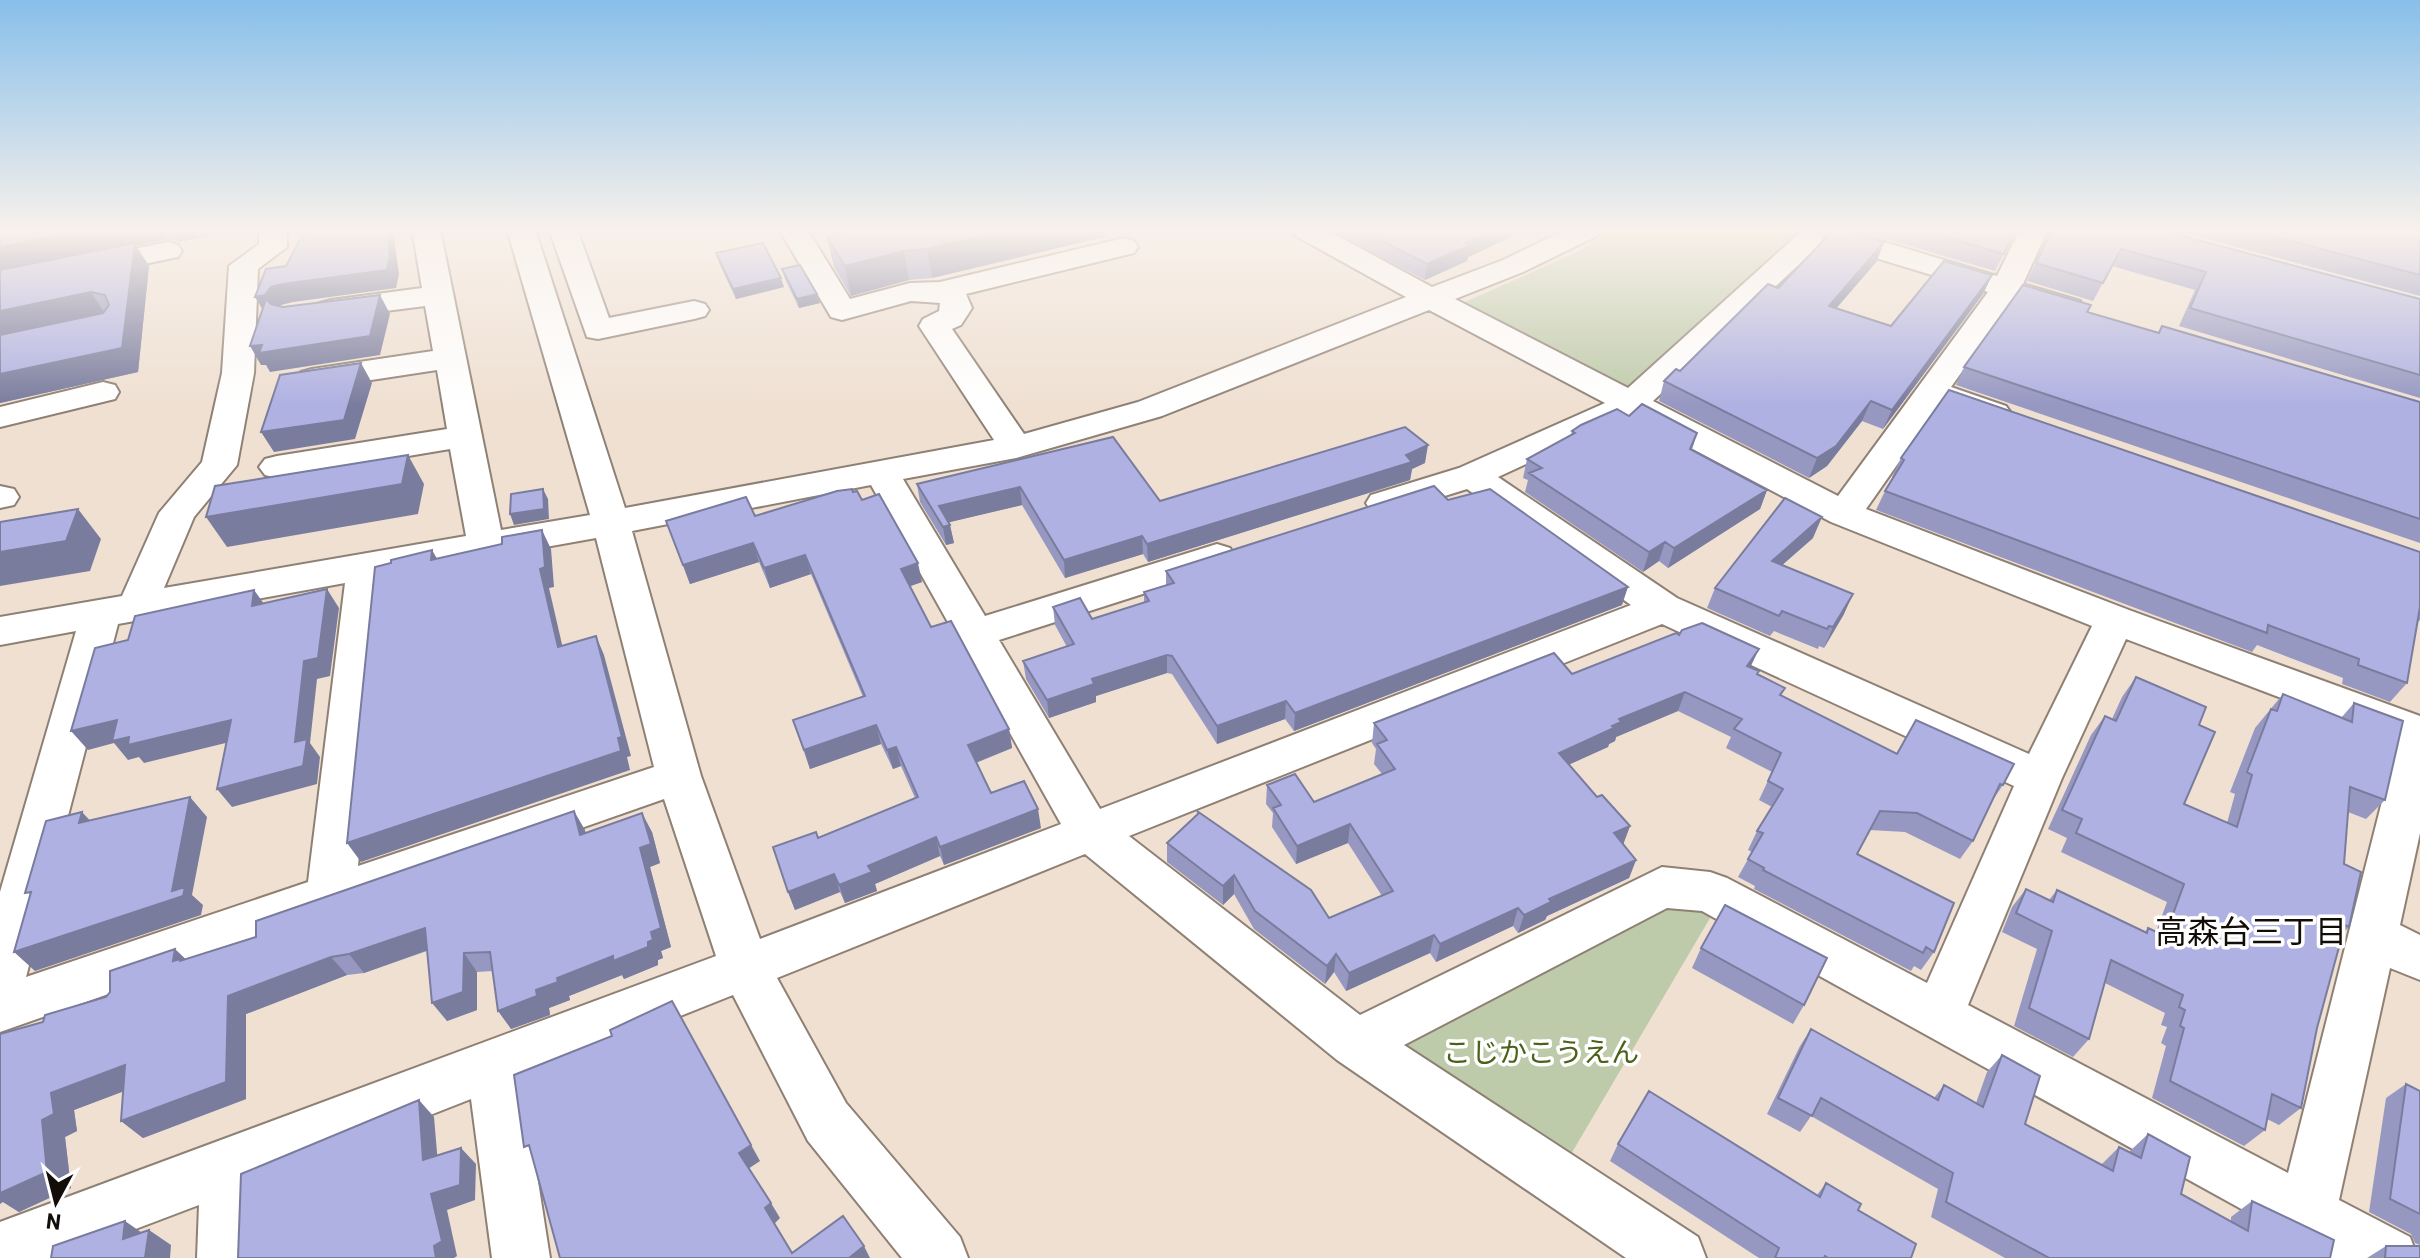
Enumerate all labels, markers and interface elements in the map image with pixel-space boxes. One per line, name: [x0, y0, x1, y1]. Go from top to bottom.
district label: 高森台三丁目: [2155, 911, 2347, 949]
park label: こじかこうえん: [1443, 1034, 1639, 1068]
north arrow: [16, 1162, 96, 1242]
text: N: [45, 1209, 62, 1237]

